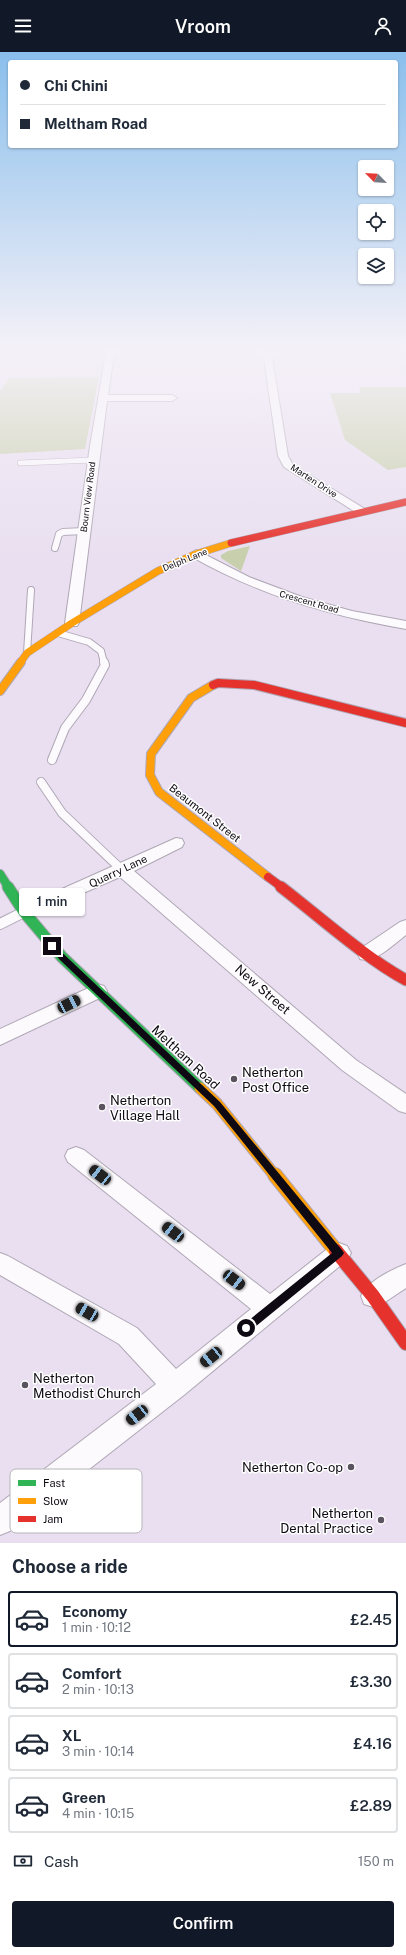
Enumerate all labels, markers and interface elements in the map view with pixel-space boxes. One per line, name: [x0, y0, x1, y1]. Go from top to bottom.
icon: menu: [12, 15, 34, 37]
icon: person: [372, 15, 394, 37]
text: Vroom: [175, 16, 231, 37]
text: Chi Chini: [44, 77, 108, 94]
text: Meltham Road: [44, 115, 147, 132]
north arrow: [358, 160, 394, 196]
map controls: [358, 160, 394, 284]
button: locate: [358, 204, 394, 240]
button: layers: [358, 248, 394, 284]
street label: Bourn View Road: [78, 461, 97, 533]
street label: Marten Drive: [289, 461, 340, 500]
street label: Delph Lane: [161, 546, 209, 573]
street label: Crescent Road: [278, 588, 340, 615]
street label: Beaumont Street: [167, 781, 243, 845]
street label: Quarry Lane: [87, 852, 149, 890]
callout: 1 min: [19, 888, 85, 916]
text: 1 min: [37, 894, 67, 909]
route end: [43, 937, 61, 955]
street label: New Street: [232, 961, 293, 1017]
car: [56, 993, 82, 1015]
street label: Meltham Road: [149, 1022, 223, 1093]
place label: Netherton Post Office: [242, 1065, 309, 1095]
marker: Netherton Post Office: [229, 1074, 239, 1084]
place label: Netherton Village Hall: [110, 1093, 180, 1123]
marker: Netherton Village Hall: [97, 1102, 107, 1112]
car: [87, 1163, 113, 1187]
car: [160, 1220, 186, 1244]
car: [221, 1268, 247, 1292]
car: [74, 1301, 100, 1323]
route start: [237, 1319, 255, 1337]
car: [198, 1345, 224, 1369]
place label: Netherton Methodist Church: [33, 1371, 141, 1401]
marker: Netherton Methodist Church: [20, 1380, 30, 1390]
car: [124, 1403, 150, 1427]
place label: Netherton Co-op: [242, 1460, 343, 1475]
marker: Netherton Co-op: [346, 1462, 356, 1472]
legend: [10, 1469, 142, 1533]
text: Fast: [43, 1477, 65, 1489]
text: Slow: [43, 1495, 69, 1507]
place label: Netherton Dental Practice: [280, 1506, 373, 1536]
text: Jam: [43, 1513, 63, 1525]
marker: Netherton Dental Practice: [376, 1515, 386, 1525]
text: Choose a ride: [12, 1556, 128, 1577]
icon: car: [14, 1601, 50, 1637]
text: Economy: [62, 1603, 127, 1620]
text: £2.45: [350, 1611, 392, 1628]
text: 1 min · 10:12: [62, 1620, 131, 1635]
icon: car: [14, 1663, 50, 1699]
text: Comfort: [62, 1665, 122, 1682]
text: £3.30: [350, 1673, 392, 1690]
text: 2 min · 10:13: [62, 1682, 134, 1697]
icon: car: [14, 1725, 50, 1761]
text: XL: [62, 1727, 81, 1744]
text: £4.16: [353, 1735, 392, 1752]
text: 3 min · 10:14: [62, 1744, 134, 1759]
icon: car: [14, 1787, 50, 1823]
text: Green: [62, 1789, 106, 1806]
text: £2.89: [350, 1797, 392, 1814]
text: 4 min · 10:15: [62, 1806, 134, 1821]
icon: cash: [12, 1850, 34, 1872]
text: Cash: [44, 1853, 79, 1870]
text: 150 m: [358, 1854, 394, 1869]
button: Confirm: [12, 1901, 394, 1947]

